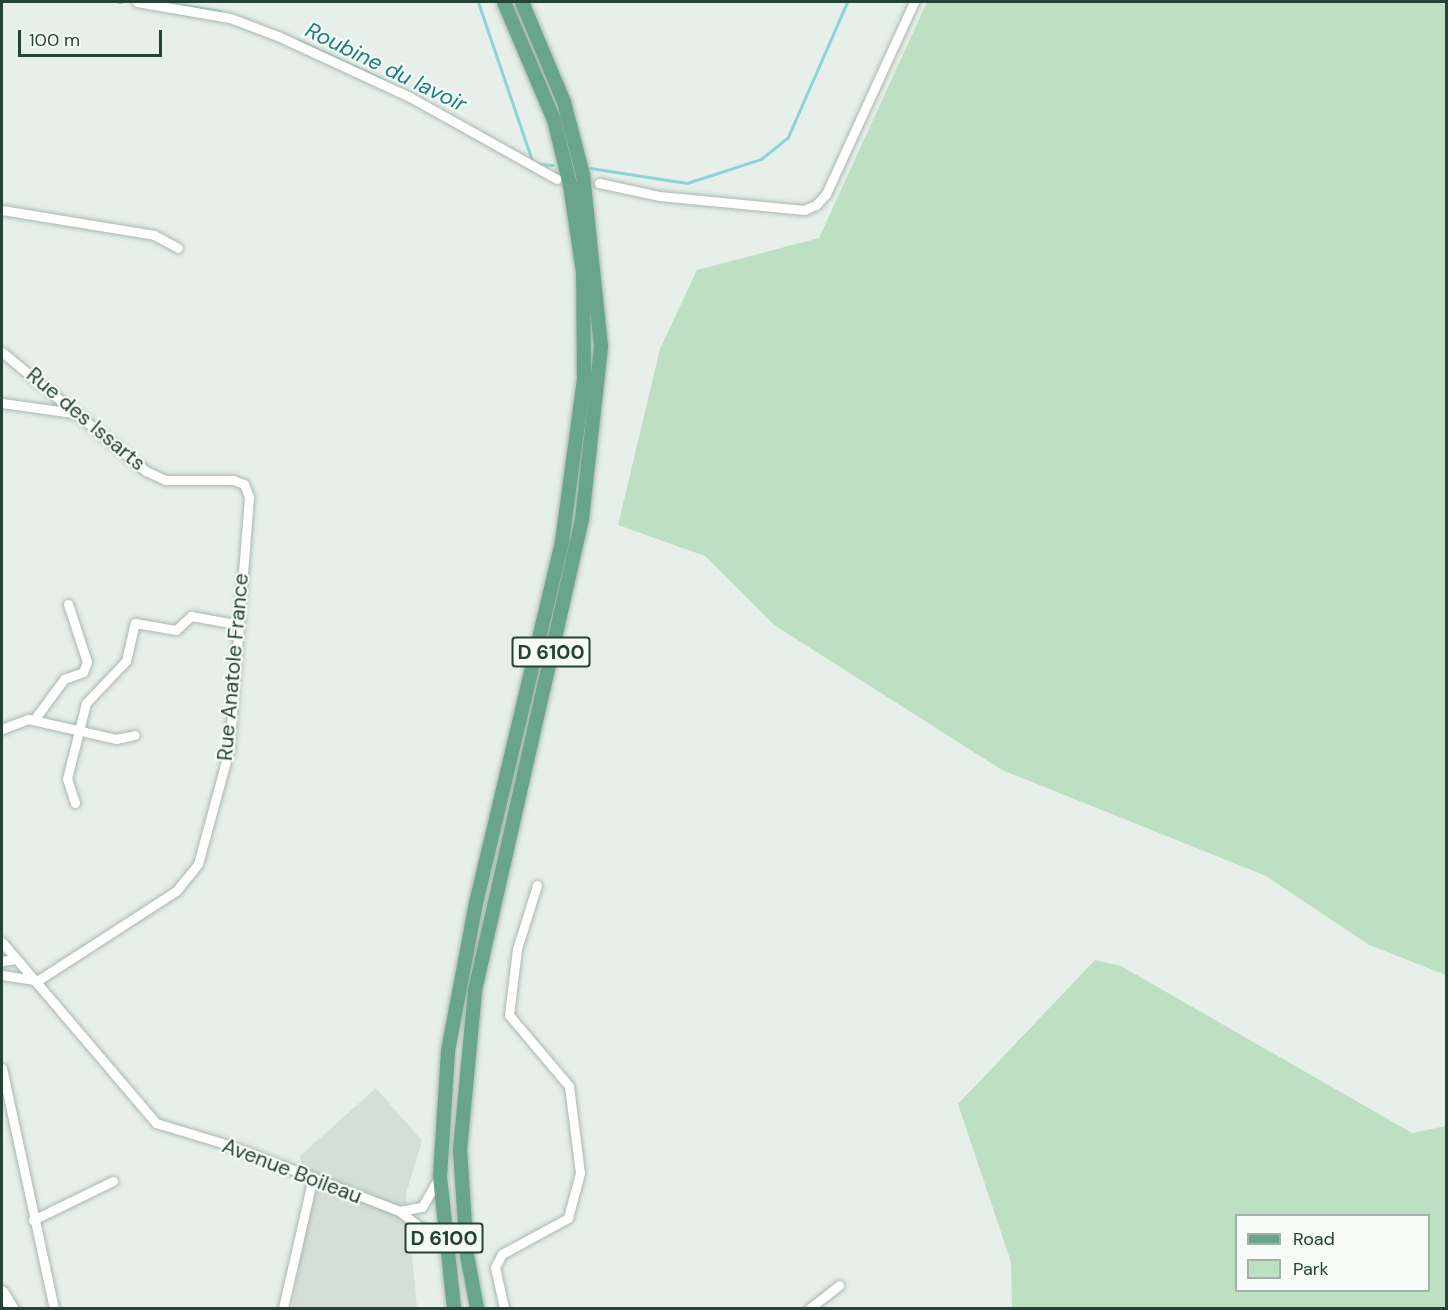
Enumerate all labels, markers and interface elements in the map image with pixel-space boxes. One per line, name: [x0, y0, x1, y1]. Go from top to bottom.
water label: Roubine du lavoir: [301, 17, 471, 117]
scale bar: [21, 18, 165, 56]
text: 100 m: [29, 28, 80, 52]
street label: Rue des Issarts: [22, 362, 150, 476]
street label: Rue Anatole France: [212, 572, 254, 762]
road number: D 6100: [510, 635, 592, 669]
street label: Avenue Boileau: [219, 1133, 365, 1209]
legend: [1235, 1214, 1430, 1292]
road number: D 6100: [404, 1221, 484, 1255]
text: Road: [1293, 1227, 1335, 1251]
text: Park: [1293, 1257, 1329, 1281]

